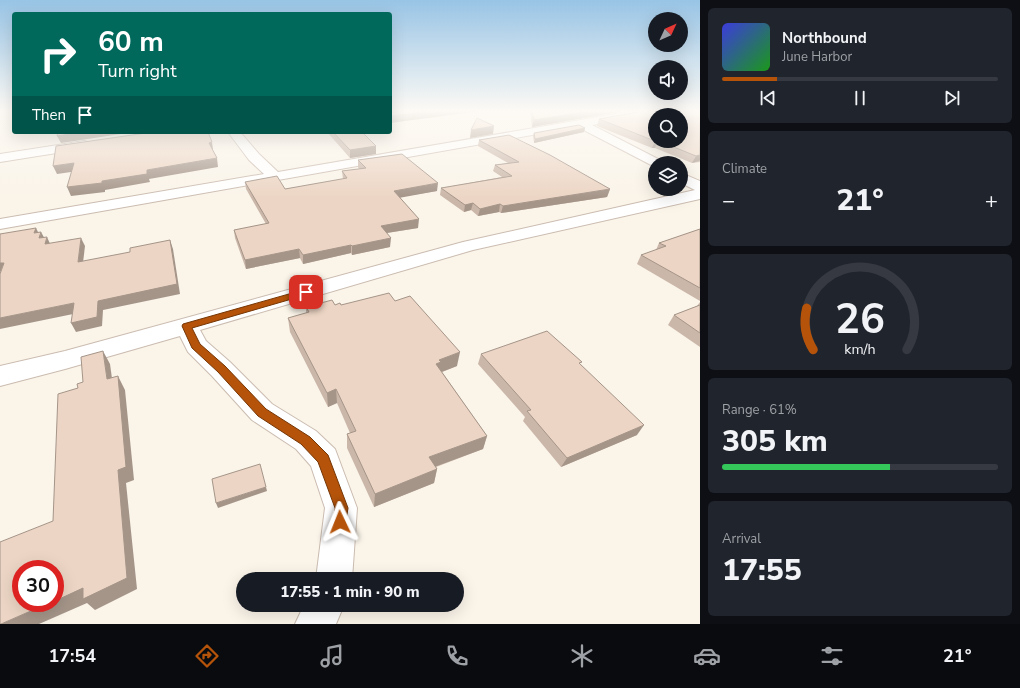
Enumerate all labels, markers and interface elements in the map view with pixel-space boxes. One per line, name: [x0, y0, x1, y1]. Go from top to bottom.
north arrow: [648, 12, 688, 52]
map controls: [648, 12, 688, 196]
text: 60 m: [98, 23, 164, 61]
icon: right: [32, 28, 84, 80]
text: Northbound: [782, 28, 867, 48]
text: June Harbor: [782, 48, 852, 66]
text: Turn right: [98, 59, 177, 83]
button: sound: [648, 60, 688, 100]
icon: previous: [757, 87, 779, 109]
icon: pause: [849, 87, 871, 109]
icon: next: [941, 87, 963, 109]
icon: arrive: [74, 104, 96, 126]
text: Then: [32, 105, 66, 125]
button: search: [648, 108, 688, 148]
button: layers: [648, 156, 688, 196]
text: Climate: [722, 160, 767, 178]
text: 21°: [836, 180, 884, 221]
text: −: [722, 186, 735, 216]
text: +: [985, 186, 998, 216]
pin: [289, 275, 323, 309]
icon: arrive: [295, 281, 317, 303]
text: 26: [835, 291, 885, 348]
text: km/h: [844, 340, 876, 359]
text: Range · 61%: [722, 401, 797, 419]
text: 305 km: [722, 421, 828, 462]
position arrow: [319, 501, 361, 543]
text: Arrival: [722, 530, 761, 548]
text: 17:55: [722, 550, 802, 591]
speed limit sign: 30: [12, 560, 64, 612]
text: 17:55 · 1 min · 90 m: [280, 582, 420, 602]
icon: directions: [193, 642, 221, 670]
icon: music: [318, 642, 346, 670]
icon: phone: [443, 642, 471, 670]
icon: climate: [568, 642, 596, 670]
icon: car: [693, 642, 721, 670]
icon: filters: [818, 642, 846, 670]
text: 17:54: [48, 644, 96, 668]
text: 21°: [943, 644, 971, 668]

